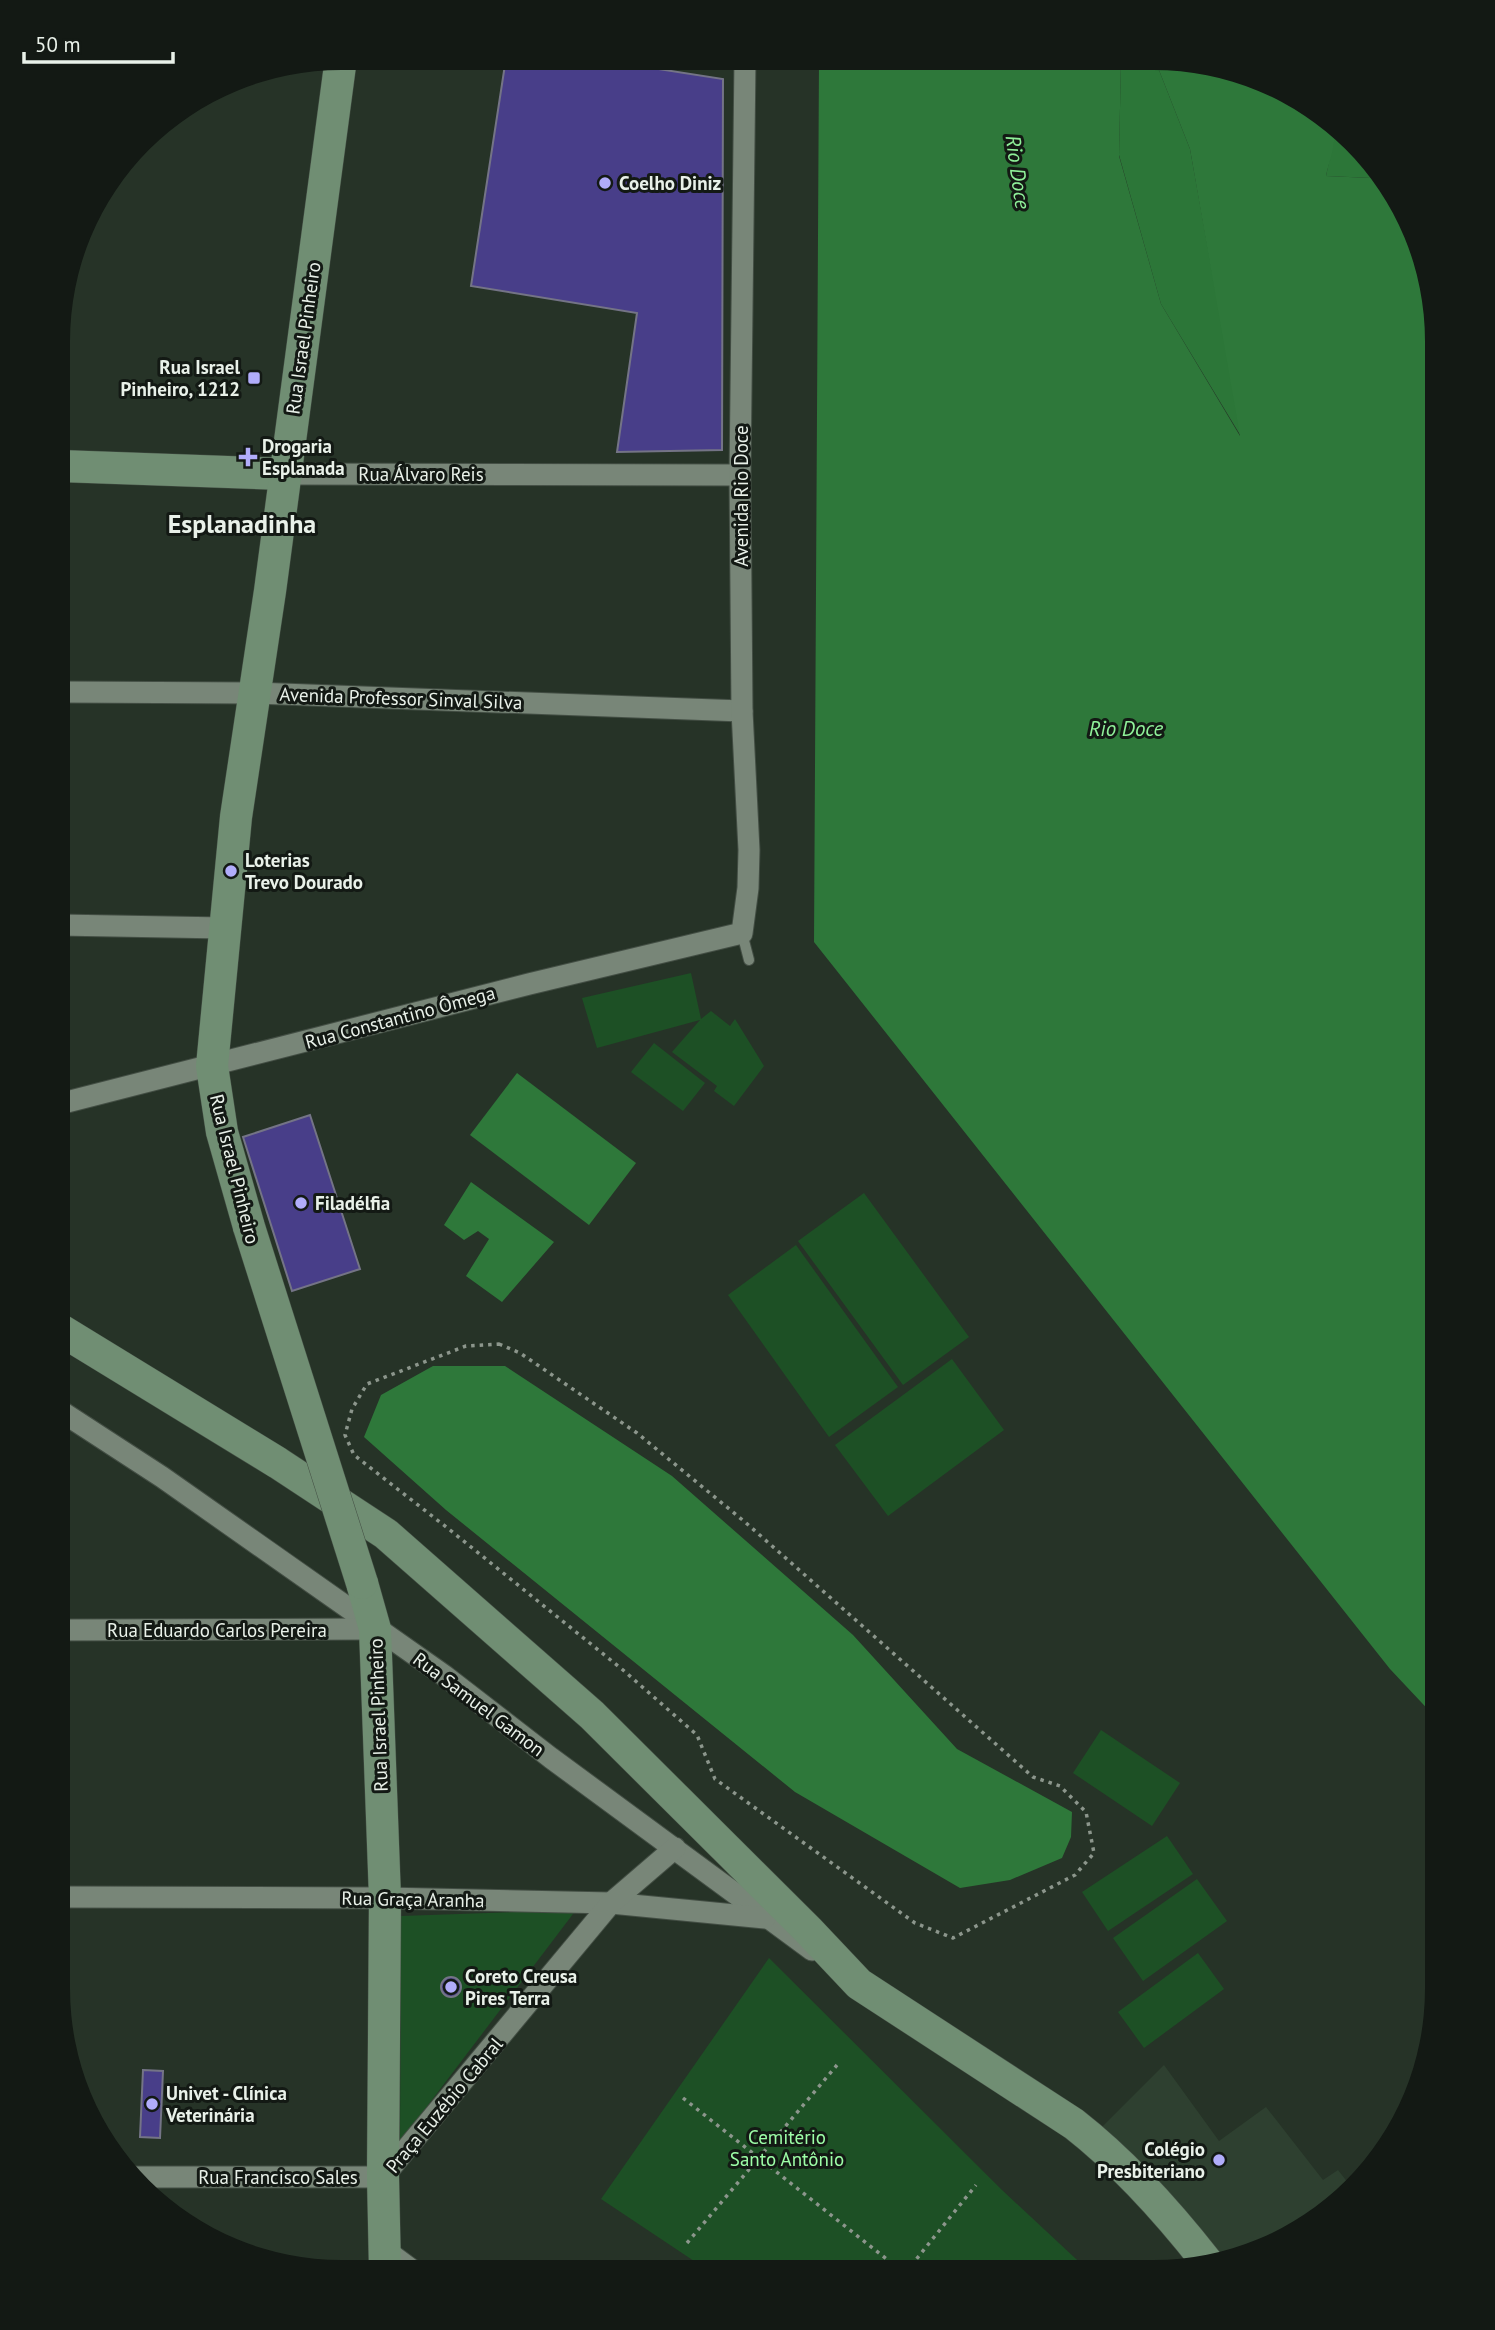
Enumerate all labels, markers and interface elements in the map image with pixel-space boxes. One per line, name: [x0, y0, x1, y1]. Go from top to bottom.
scale bar: [24, 21, 173, 65]
text: 50 m: [35, 31, 81, 58]
water label: Rio Doce: [999, 133, 1037, 211]
place label: Coelho Diniz: [619, 171, 722, 195]
marker: Coelho Diniz: [597, 175, 613, 191]
street label: Rua Israel Pinheiro: [280, 260, 326, 416]
place label: Rua Israel Pinheiro, 1212: [120, 355, 240, 401]
marker: Rua Israel Pinheiro, 1212: [246, 370, 262, 386]
street label: Avenida Rio Doce: [729, 425, 753, 567]
place label: Drogaria Esplanada: [262, 434, 345, 480]
marker: Drogaria Esplanada: [240, 449, 256, 465]
street label: Rua Álvaro Reis: [358, 462, 484, 486]
district label: Esplanadinha: [168, 507, 316, 540]
street label: Avenida Professor Sinval Silva: [279, 682, 523, 714]
water label: Rio Doce: [1089, 715, 1164, 742]
place label: Loterias Trevo Dourado: [245, 848, 363, 894]
marker: Loterias Trevo Dourado: [223, 863, 239, 879]
street label: Rua Constantino Ômega: [302, 980, 498, 1054]
street label: Rua Israel Pinheiro: [205, 1092, 265, 1246]
place label: Filadélfia: [315, 1191, 390, 1215]
marker: Filadélfia: [293, 1195, 309, 1211]
street label: Rua Eduardo Carlos Pereira: [107, 1618, 327, 1642]
street label: Rua Israel Pinheiro: [363, 1638, 393, 1792]
street label: Rua Samuel Gamon: [409, 1647, 549, 1761]
street label: Rua Graça Aranha: [341, 1886, 485, 1912]
place label: Coreto Creusa Pires Terra: [465, 1964, 577, 2010]
marker: Coreto Creusa Pires Terra: [443, 1979, 459, 1995]
street label: Praça Euzébio Cabral: [380, 2032, 508, 2178]
place label: Univet - Clínica Veterinária: [165, 2081, 287, 2127]
marker: Univet - Clínica Veterinária: [144, 2096, 160, 2112]
park label: Cemitério Santo Antônio: [730, 2125, 844, 2171]
place label: Colégio Presbiteriano: [1097, 2137, 1205, 2183]
marker: Colégio Presbiteriano: [1211, 2152, 1227, 2168]
street label: Rua Francisco Sales: [198, 2165, 358, 2189]

